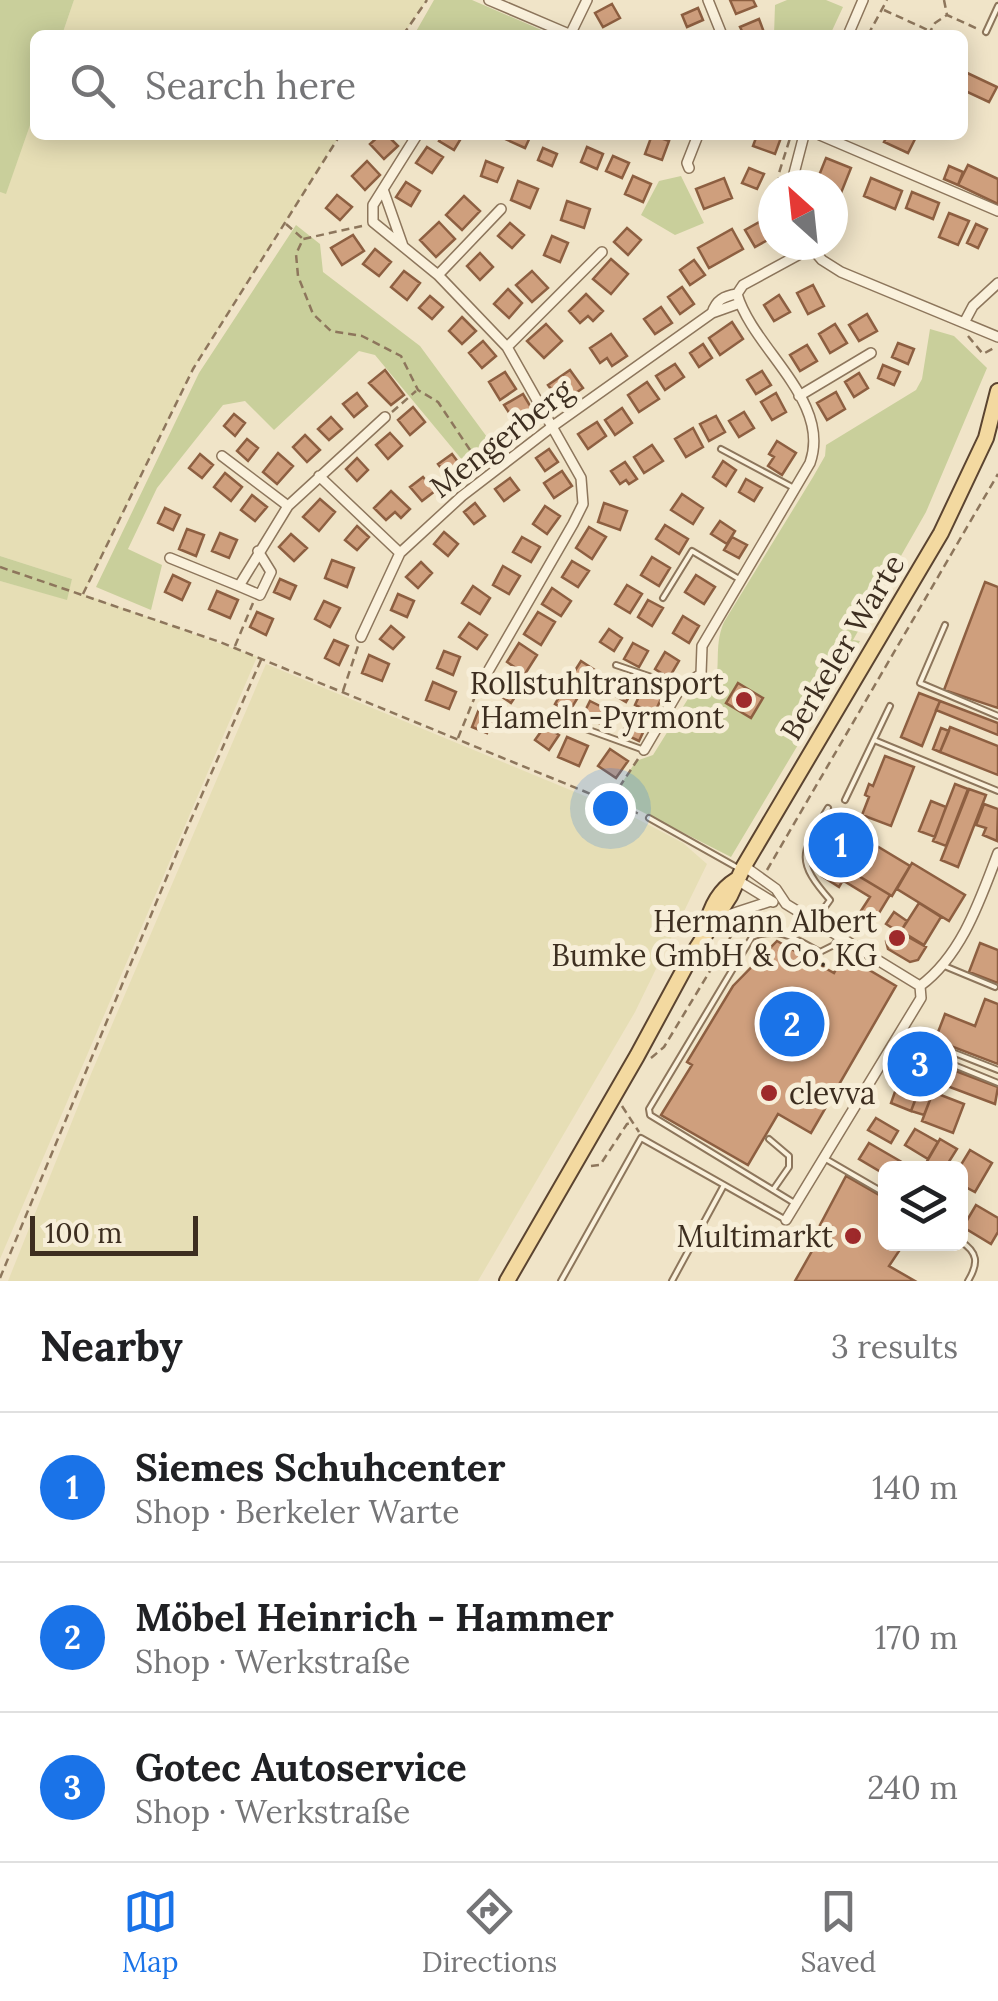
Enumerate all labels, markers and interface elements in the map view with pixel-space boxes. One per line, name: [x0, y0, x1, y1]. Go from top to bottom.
search box: [30, 30, 968, 140]
icon: search: [65, 58, 120, 113]
text: Search here: [145, 61, 356, 109]
north arrow: [758, 170, 848, 260]
street label: Mengerberg: [422, 370, 582, 506]
street label: Berkeler Warte: [772, 547, 912, 747]
place label: Rollstuhltransport Hameln-Pyrmont: [470, 664, 724, 737]
marker: Rollstuhltransport Hameln-Pyrmont: [733, 689, 755, 711]
your location: [585, 783, 636, 834]
pin: 1: [808, 808, 874, 882]
place label: Hermann Albert Bumke GmbH & Co. KG: [551, 902, 877, 974]
marker: Hermann Albert Bumke GmbH & Co. KG: [886, 927, 908, 949]
pin: 2: [760, 986, 824, 1062]
pin: 3: [888, 1026, 952, 1102]
place label: clevva: [789, 1074, 875, 1112]
marker: clevva: [758, 1082, 780, 1104]
map controls: [878, 1161, 968, 1251]
button: layers: [878, 1161, 968, 1251]
scale bar: [30, 1211, 198, 1256]
text: 100 m: [45, 1215, 122, 1251]
place label: Multimarkt: [676, 1217, 833, 1255]
marker: Multimarkt: [842, 1225, 864, 1247]
text: Nearby: [40, 1319, 183, 1373]
text: 3 results: [831, 1326, 958, 1367]
text: Siemes Schuhcenter: [135, 1443, 506, 1491]
text: 1: [66, 1467, 79, 1508]
text: 140 m: [872, 1467, 958, 1508]
text: Shop · Berkeler Warte: [135, 1491, 459, 1532]
text: Möbel Heinrich - Hammer: [135, 1593, 614, 1641]
text: 2: [64, 1617, 81, 1658]
text: 170 m: [875, 1617, 958, 1658]
text: Shop · Werkstraße: [135, 1641, 410, 1682]
text: Gotec Autoservice: [135, 1743, 467, 1791]
text: 3: [64, 1767, 81, 1808]
text: 240 m: [867, 1767, 958, 1808]
text: Shop · Werkstraße: [135, 1791, 410, 1832]
tab: Map: [122, 1884, 179, 1980]
tab: Directions: [422, 1884, 557, 1980]
tab: Saved: [801, 1884, 876, 1980]

